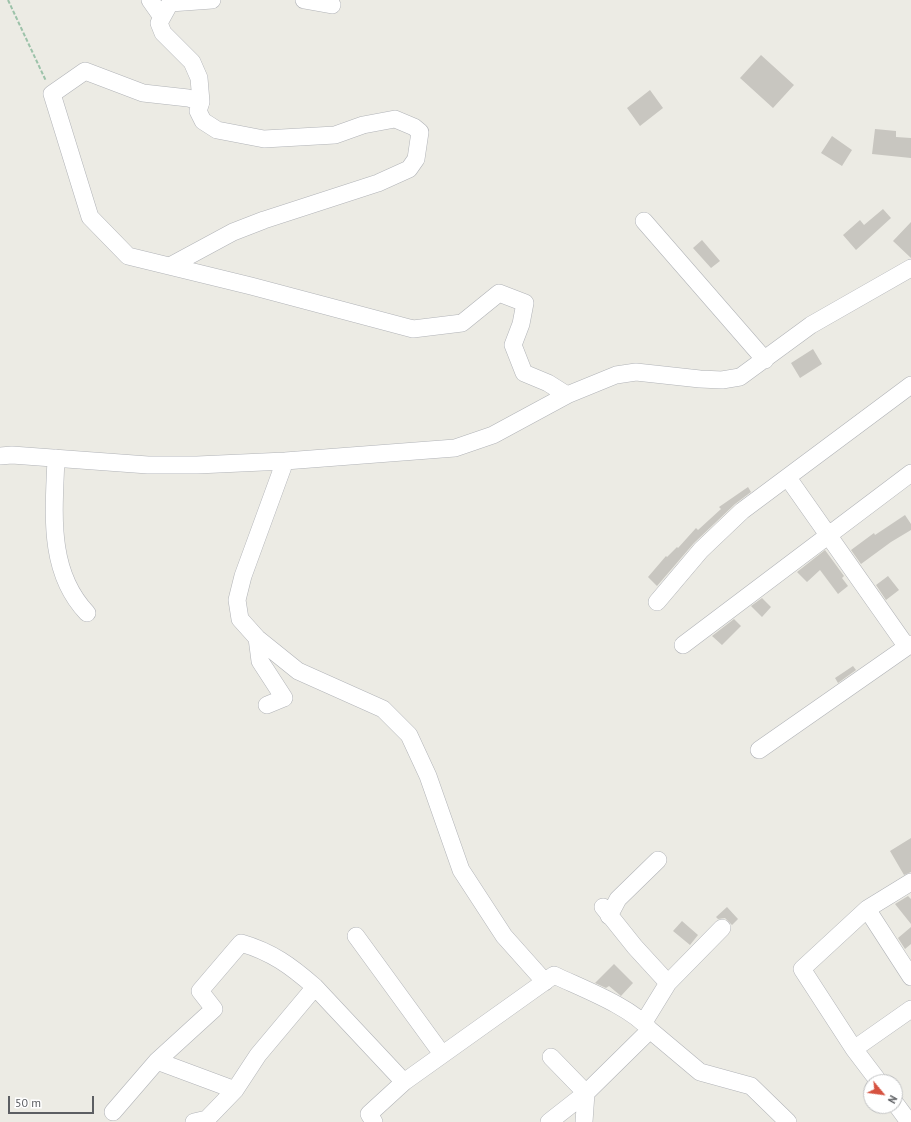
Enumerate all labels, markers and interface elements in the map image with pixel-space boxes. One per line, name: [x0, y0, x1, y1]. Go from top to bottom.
north arrow: [863, 1074, 903, 1114]
scale bar: [10, 1088, 96, 1114]
text: N: [885, 1093, 901, 1106]
text: 50 m: [15, 1095, 41, 1110]

